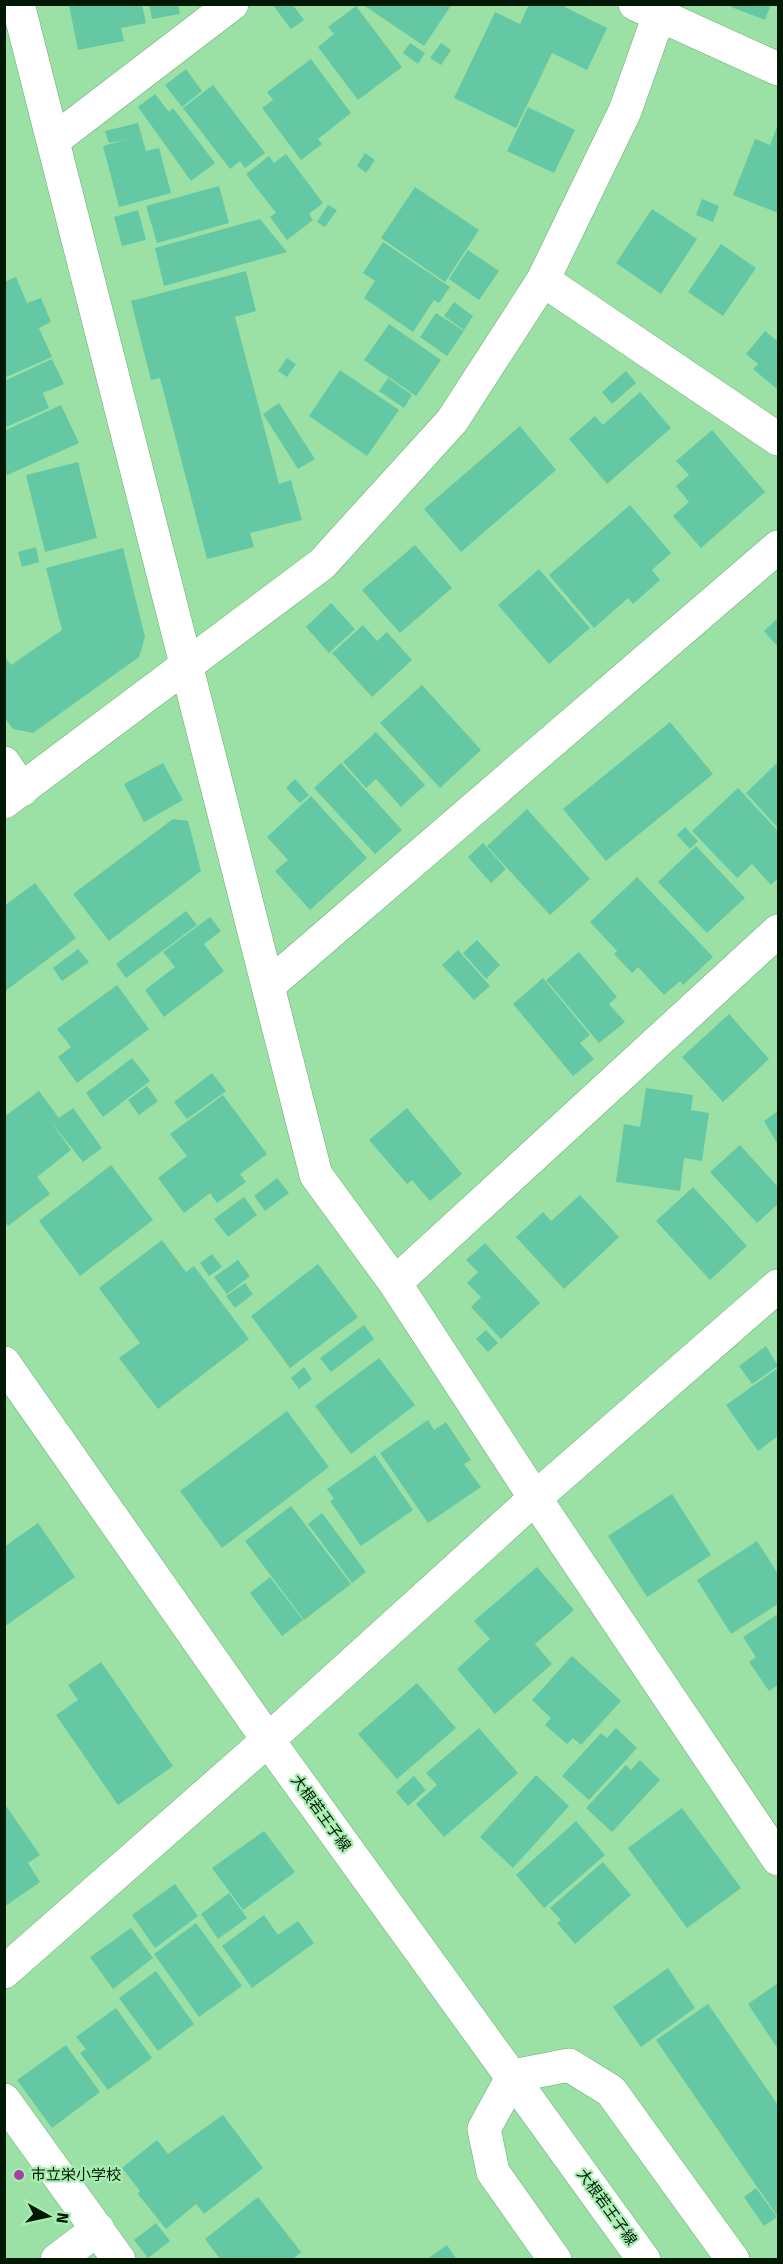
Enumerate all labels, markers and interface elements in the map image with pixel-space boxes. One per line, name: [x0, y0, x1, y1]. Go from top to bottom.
street label: 大根若王子線: [287, 1771, 355, 1855]
street label: 大根若王子線: [573, 2165, 641, 2249]
place label: 市立栄小学校: [31, 2166, 121, 2184]
marker: 市立栄小学校: [12, 2168, 26, 2182]
north arrow: [18, 2186, 78, 2246]
text: N: [52, 2211, 73, 2225]

